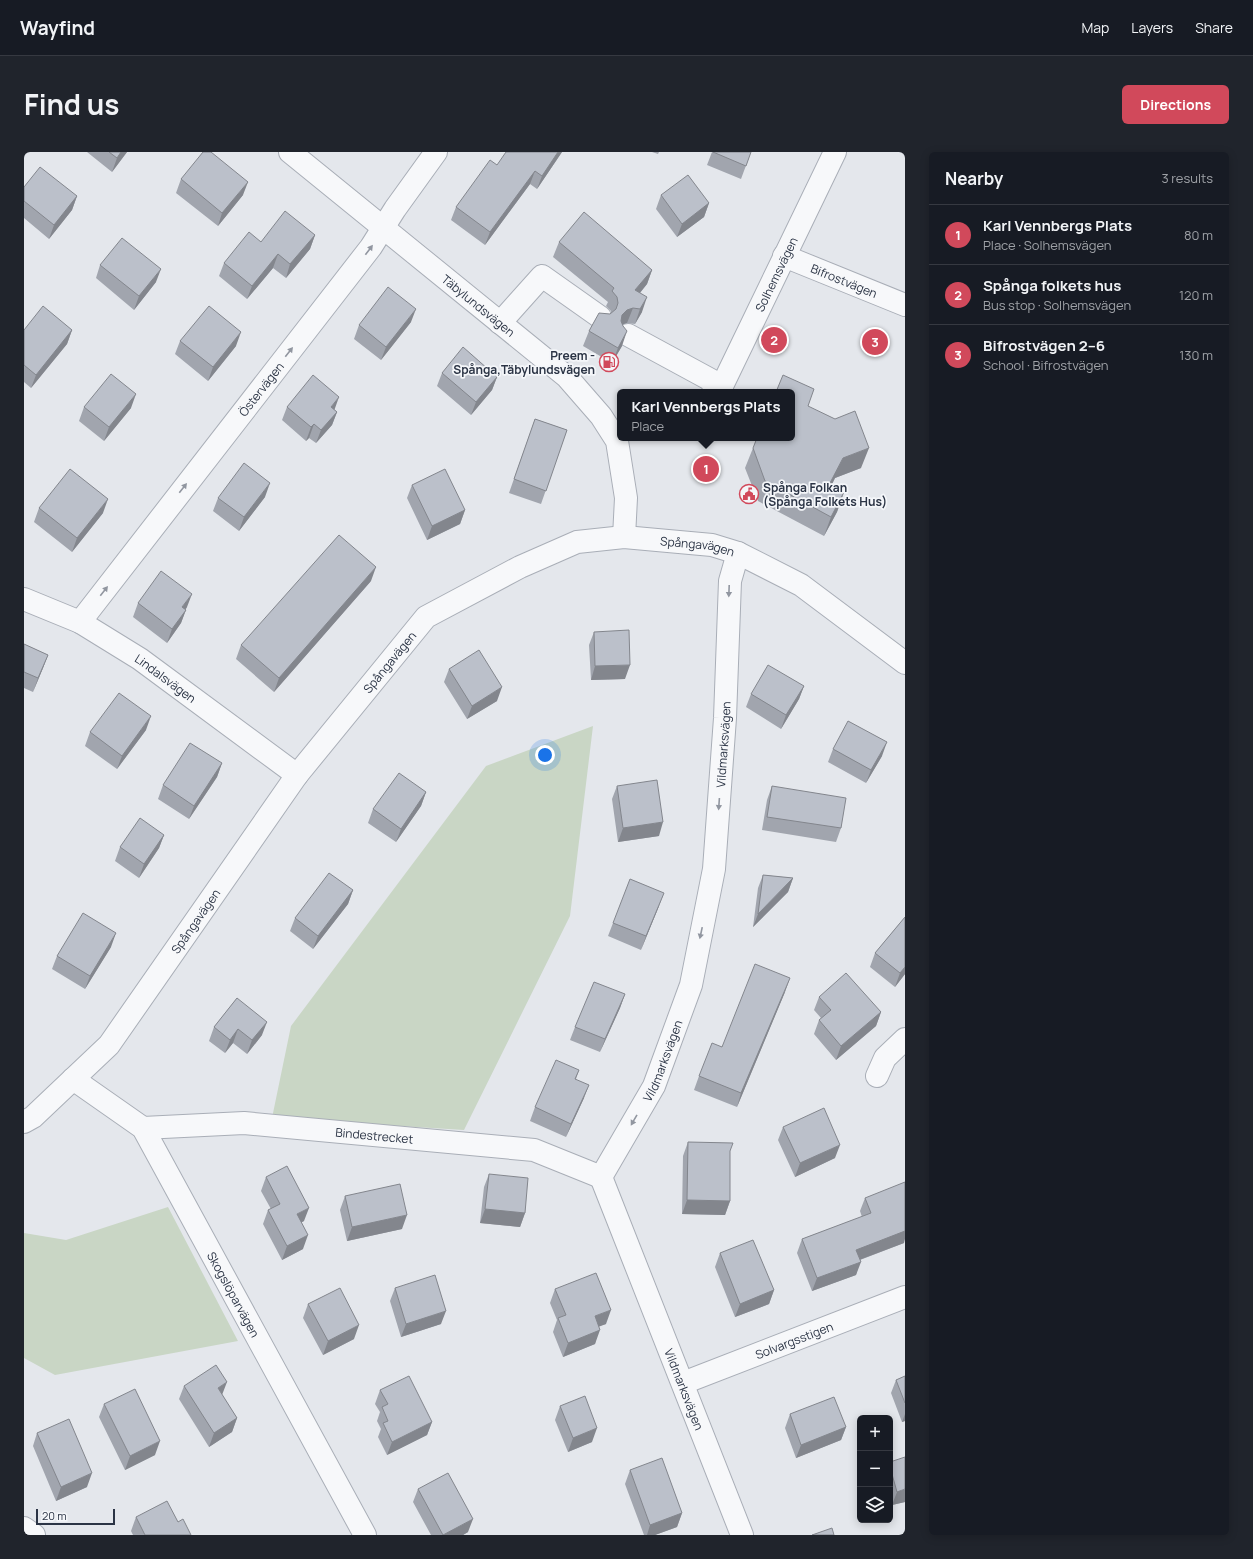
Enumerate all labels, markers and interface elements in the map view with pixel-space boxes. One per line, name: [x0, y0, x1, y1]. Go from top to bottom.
text: Wayfind: [20, 15, 95, 41]
text: Map: [1081, 18, 1109, 37]
text: Layers: [1131, 18, 1173, 37]
text: Share: [1195, 18, 1233, 37]
text: Find us: [24, 85, 119, 123]
button: Directions: [1122, 85, 1229, 124]
text: Nearby: [945, 167, 1003, 190]
text: 3 results: [1161, 169, 1213, 187]
text: Karl Vennbergs Plats: [983, 215, 1132, 236]
text: 1: [955, 226, 961, 244]
text: 80 m: [1184, 226, 1213, 244]
street label: Solhemsvägen: [751, 234, 801, 314]
text: Place · Solhemsvägen: [983, 236, 1112, 254]
one-way arrow: [365, 244, 373, 255]
street label: Bifrostvägen: [808, 259, 880, 301]
street label: Täbylundsvägen: [438, 270, 519, 340]
text: Spånga folkets hus: [983, 275, 1121, 296]
text: 2: [954, 286, 962, 304]
text: 120 m: [1179, 286, 1213, 304]
text: Bus stop · Solhemsvägen: [983, 296, 1131, 314]
pin: 2: [761, 325, 787, 355]
pin: 3: [862, 327, 888, 357]
text: Bifrostvägen 2–6: [983, 335, 1105, 356]
text: 3: [954, 346, 962, 364]
text: 130 m: [1179, 346, 1213, 364]
one-way arrow: [285, 347, 293, 358]
place label: Preem - Spånga,Täbylundsvägen: [453, 347, 595, 378]
fuel station icon: Preem - Spånga,Täbylundsvägen: [598, 351, 620, 373]
text: School · Bifrostvägen: [983, 356, 1109, 374]
street label: Östervägen: [234, 358, 287, 420]
popup: [617, 389, 795, 441]
text: Karl Vennbergs Plats: [631, 396, 781, 417]
text: Place: [631, 417, 664, 435]
pin: 1: [693, 454, 719, 484]
place label: Spånga Folkan (Spånga Folkets Hus): [763, 479, 887, 510]
one-way arrow: [179, 483, 188, 494]
public building icon: Spånga Folkan (Spånga Folkets Hus): [738, 483, 760, 505]
street label: Spångavägen: [659, 532, 737, 560]
one-way arrow: [99, 585, 108, 596]
one-way arrow: [726, 585, 733, 597]
street label: Spångavägen: [359, 627, 420, 696]
street label: Lindalsvägen: [132, 650, 200, 706]
street label: Vildmarksvägen: [711, 701, 734, 788]
your location: [535, 745, 555, 765]
one-way arrow: [715, 798, 722, 810]
street label: Spångavägen: [167, 885, 224, 957]
one-way arrow: [698, 927, 704, 939]
street label: Vildmarksvägen: [638, 1017, 686, 1105]
one-way arrow: [631, 1114, 638, 1126]
street label: Bindestrecket: [335, 1123, 414, 1147]
street label: Skogslöparvägen: [203, 1248, 264, 1340]
street label: Solvargsstigen: [753, 1317, 835, 1363]
street label: Vildmarksvägen: [661, 1346, 708, 1432]
map controls: [857, 1415, 893, 1523]
button: +: [857, 1415, 893, 1451]
button: −: [857, 1451, 893, 1487]
button: layers: [857, 1487, 893, 1523]
scale bar: [36, 1507, 115, 1526]
text: 20 m: [42, 1508, 67, 1523]

